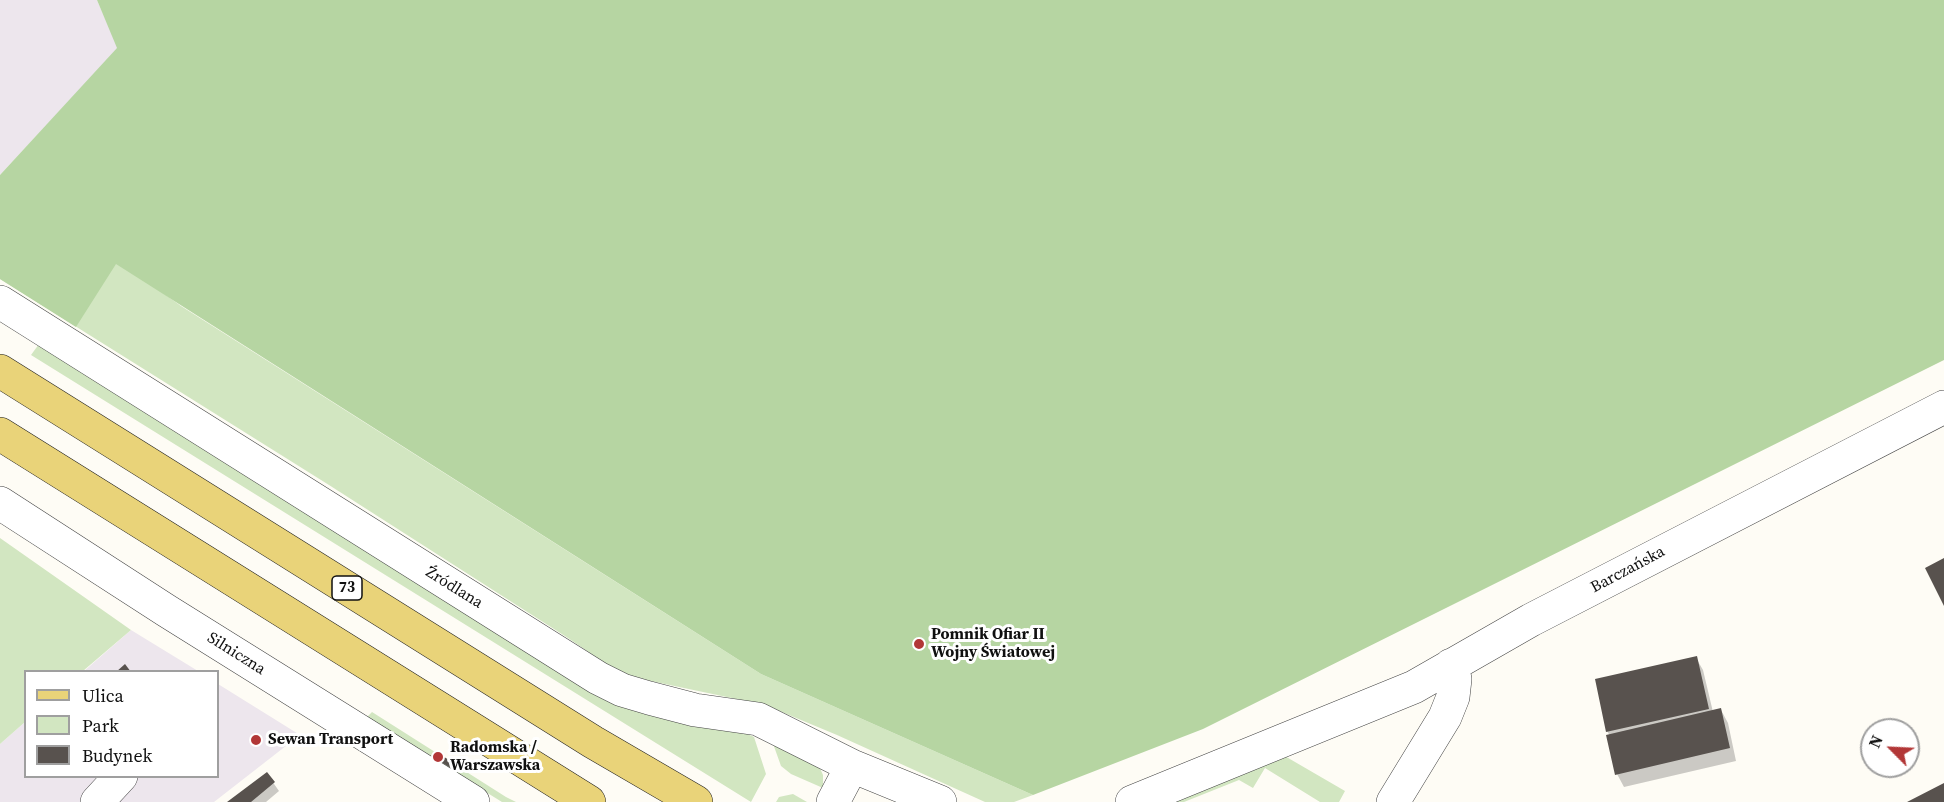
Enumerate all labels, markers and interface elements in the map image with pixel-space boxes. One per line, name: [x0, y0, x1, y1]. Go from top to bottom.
street label: Barczańska: [1588, 542, 1668, 598]
street label: Źródlana: [422, 563, 486, 613]
road number: 73: [332, 576, 362, 600]
place label: Pomnik Ofiar II Wojny Światowej: [931, 625, 1055, 663]
street label: Silniczna: [203, 629, 269, 679]
marker: Pomnik Ofiar II Wojny Światowej: [912, 637, 926, 651]
legend: [24, 670, 219, 778]
text: Ulica: [82, 683, 124, 708]
text: Park: [82, 713, 119, 738]
north arrow: [1860, 718, 1920, 778]
place label: Sewan Transport: [268, 730, 393, 750]
text: N: [1863, 732, 1888, 751]
marker: Sewan Transport: [249, 733, 263, 747]
place label: Radomska / Warszawska: [450, 738, 540, 776]
text: Budynek: [82, 743, 152, 768]
marker: Radomska / Warszawska: [431, 750, 445, 764]

